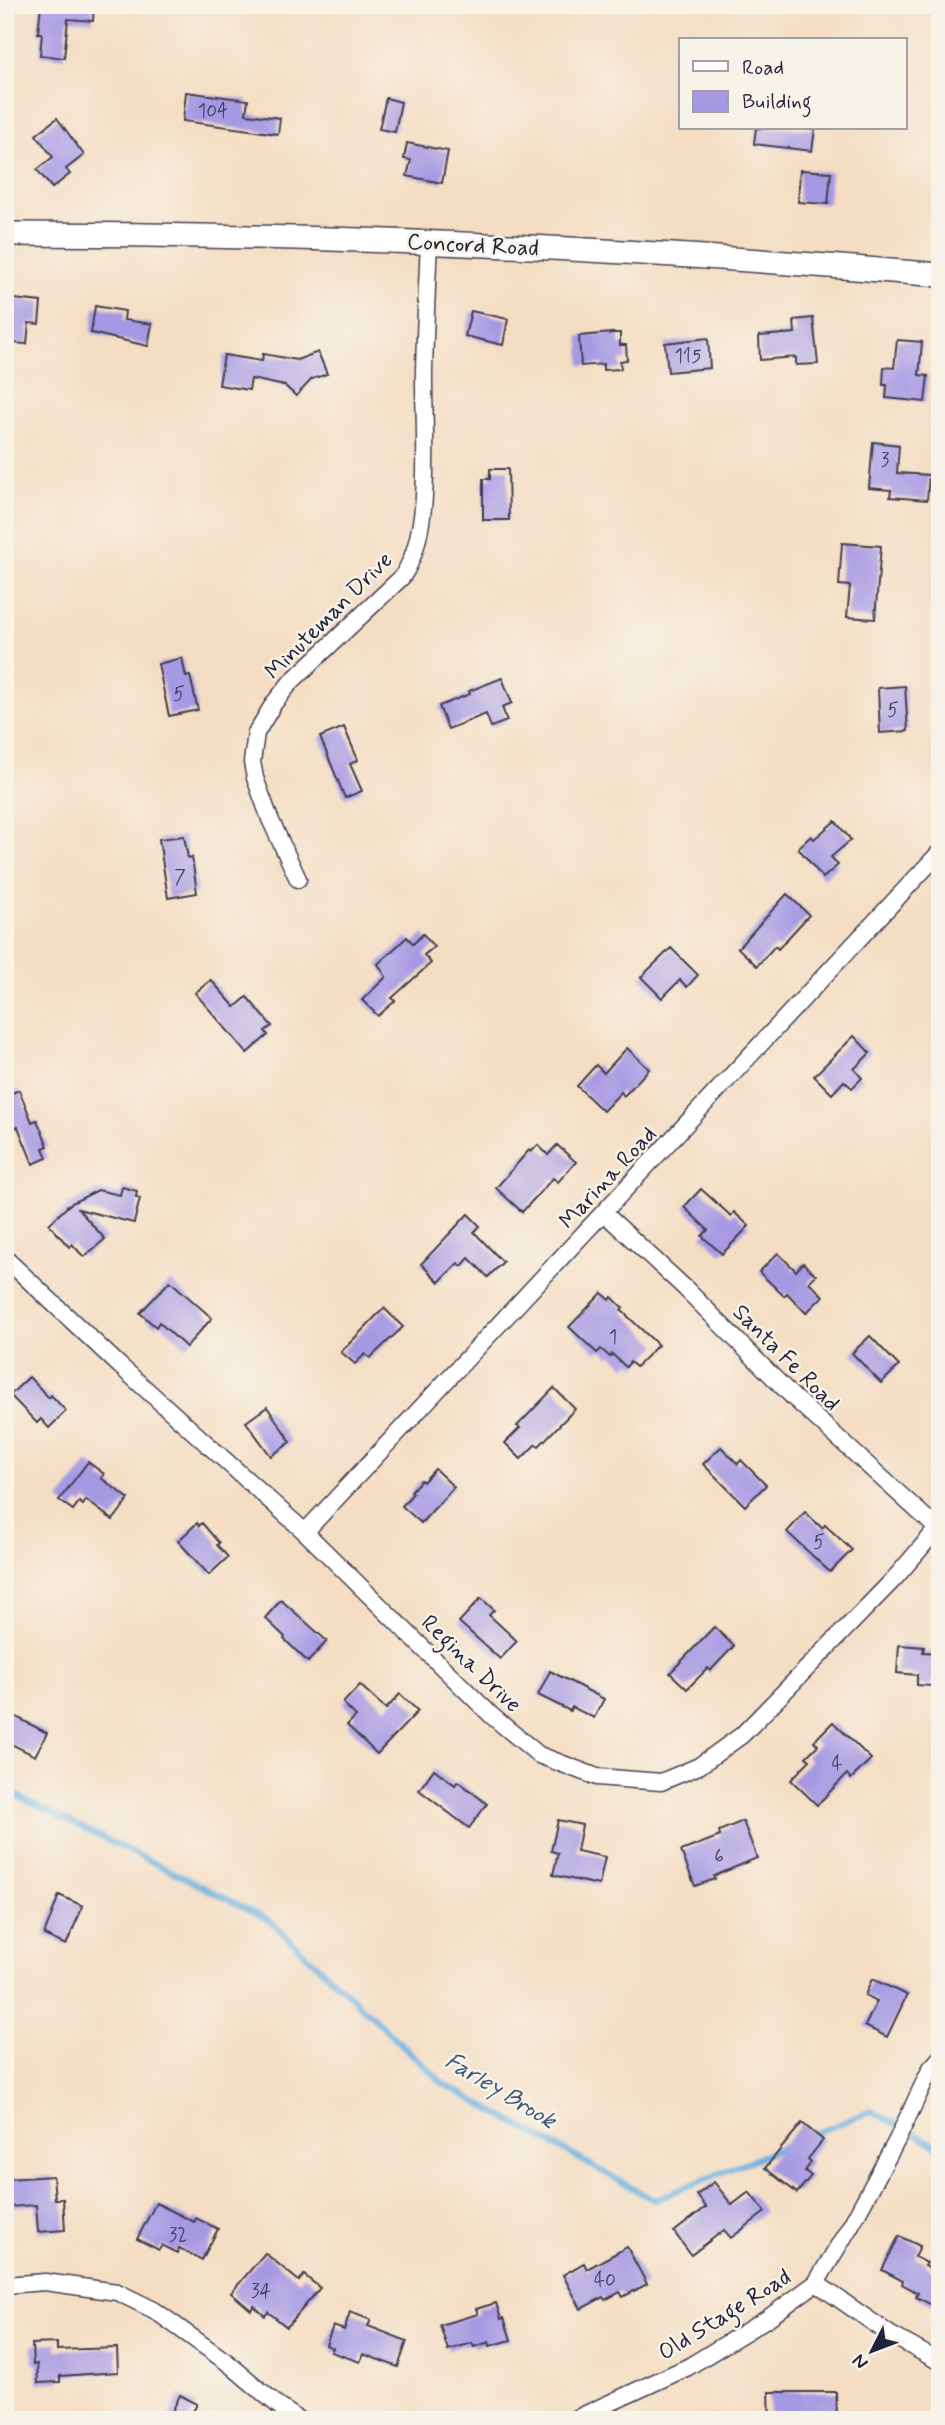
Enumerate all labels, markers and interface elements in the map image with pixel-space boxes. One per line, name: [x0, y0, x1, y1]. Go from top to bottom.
legend: [679, 38, 906, 130]
text: Road: [742, 54, 784, 82]
text: Building: [742, 88, 812, 118]
house number: 104: [198, 99, 228, 124]
street label: Concord Road: [406, 228, 540, 264]
house number: 115: [674, 344, 702, 369]
house number: 3: [881, 448, 890, 473]
street label: Minuteman Drive: [259, 546, 400, 687]
house number: 5: [173, 682, 185, 707]
house number: 5: [887, 698, 899, 723]
house number: 7: [174, 865, 186, 890]
street label: Marina Road: [553, 1120, 664, 1236]
street label: Santa Fe Road: [725, 1298, 846, 1419]
house number: 1: [609, 1325, 617, 1350]
house number: 5: [813, 1530, 825, 1555]
street label: Regina Drive: [412, 1609, 527, 1721]
house number: 4: [831, 1752, 843, 1777]
house number: 6: [714, 1844, 724, 1869]
water label: Farley Brook: [439, 2046, 563, 2138]
house number: 32: [169, 2223, 187, 2248]
street label: Old Stage Road: [653, 2263, 798, 2370]
house number: 40: [594, 2268, 616, 2293]
house number: 34: [251, 2279, 271, 2304]
north arrow: [836, 2316, 906, 2386]
text: N: [847, 2348, 874, 2374]

